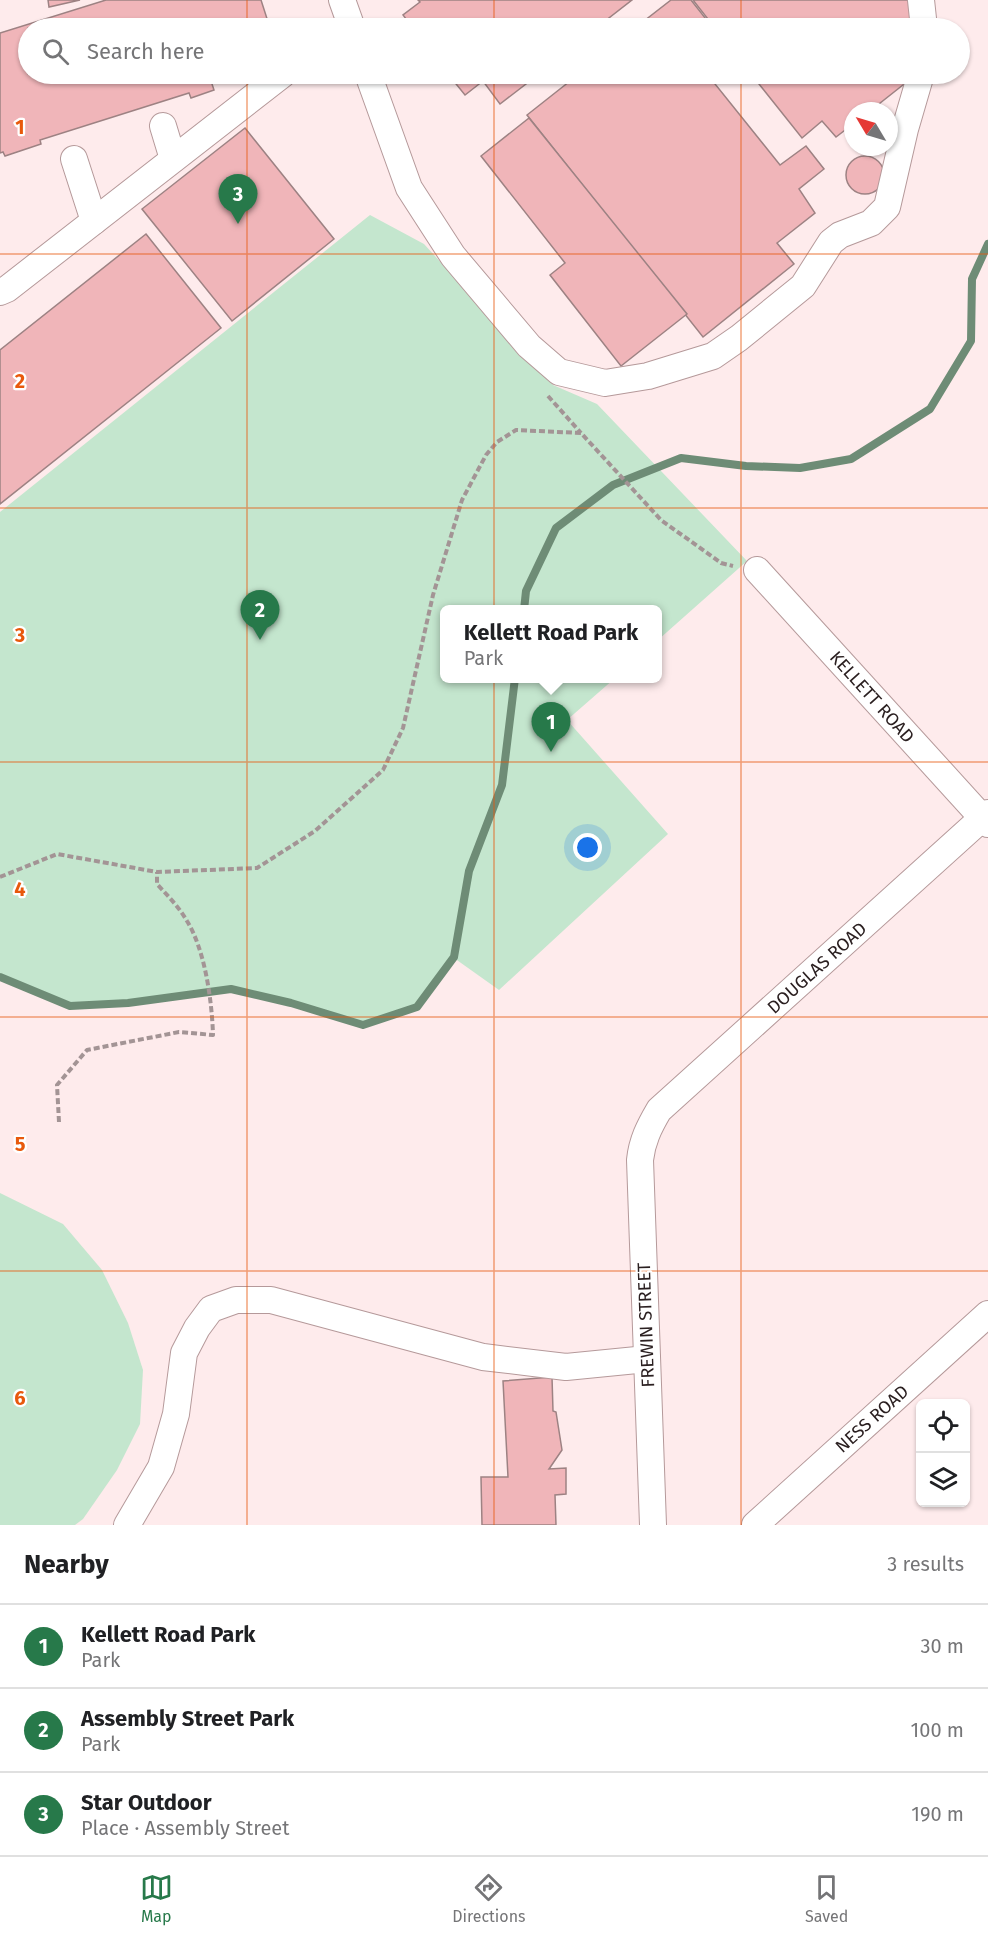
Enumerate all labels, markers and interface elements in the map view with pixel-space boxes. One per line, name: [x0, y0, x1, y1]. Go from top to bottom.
search box: [18, 18, 970, 84]
icon: search: [39, 35, 72, 68]
text: Search here: [87, 38, 205, 65]
north arrow: [844, 102, 898, 156]
text: 1: [15, 115, 25, 139]
pin: 3: [218, 174, 258, 224]
text: 2: [15, 369, 25, 393]
pin: 2: [240, 590, 280, 640]
popup: [440, 605, 662, 683]
text: Kellett Road Park: [464, 619, 638, 646]
text: 3: [14, 623, 25, 647]
text: Park: [464, 646, 503, 670]
street label: KELLETT ROAD: [825, 647, 919, 747]
pin: 1: [532, 702, 570, 752]
your location: [573, 833, 602, 862]
text: 4: [14, 877, 26, 901]
street label: DOUGLAS ROAD: [763, 918, 871, 1018]
text: 5: [15, 1132, 26, 1156]
street label: FREWIN STREET: [633, 1262, 659, 1388]
street label: NESS ROAD: [831, 1380, 913, 1458]
text: 6: [14, 1386, 26, 1410]
map controls: [916, 1399, 970, 1507]
button: locate: [916, 1399, 970, 1453]
button: layers: [916, 1453, 970, 1507]
text: Nearby: [24, 1549, 109, 1580]
text: 3 results: [887, 1552, 964, 1576]
text: Kellett Road Park: [81, 1621, 255, 1648]
text: 1: [39, 1634, 48, 1658]
text: 30 m: [920, 1634, 964, 1658]
text: Park: [81, 1648, 120, 1672]
text: Assembly Street Park: [81, 1705, 294, 1732]
text: 2: [38, 1718, 49, 1742]
text: 100 m: [911, 1718, 964, 1742]
text: Park: [81, 1732, 120, 1756]
text: Star Outdoor: [81, 1789, 212, 1816]
text: 3: [38, 1802, 49, 1826]
text: 190 m: [911, 1802, 964, 1826]
text: Place · Assembly Street: [81, 1816, 289, 1840]
tab: Map: [140, 1871, 173, 1926]
tab: Directions: [452, 1871, 526, 1926]
tab: Saved: [805, 1871, 848, 1926]

